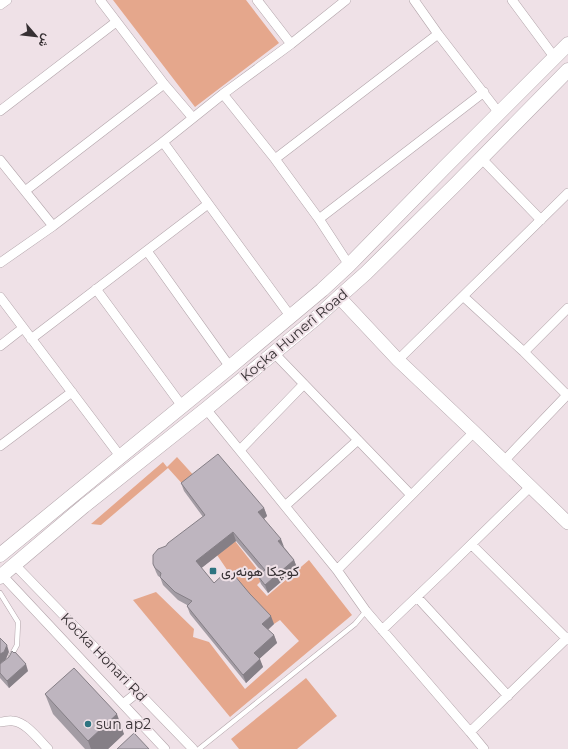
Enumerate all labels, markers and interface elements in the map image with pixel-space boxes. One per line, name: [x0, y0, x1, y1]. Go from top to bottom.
north arrow: [16, 16, 56, 56]
text: ش: [36, 32, 54, 50]
street label: Koçka Hunerî Road: [237, 285, 351, 385]
place label: كوچكا هونەری: [221, 562, 299, 581]
marker: كوچكا هونەری: [208, 566, 218, 576]
street label: Kocka Honari Rd: [57, 609, 151, 705]
place label: sun ap2: [96, 715, 151, 733]
marker: sun ap2: [83, 719, 93, 729]

